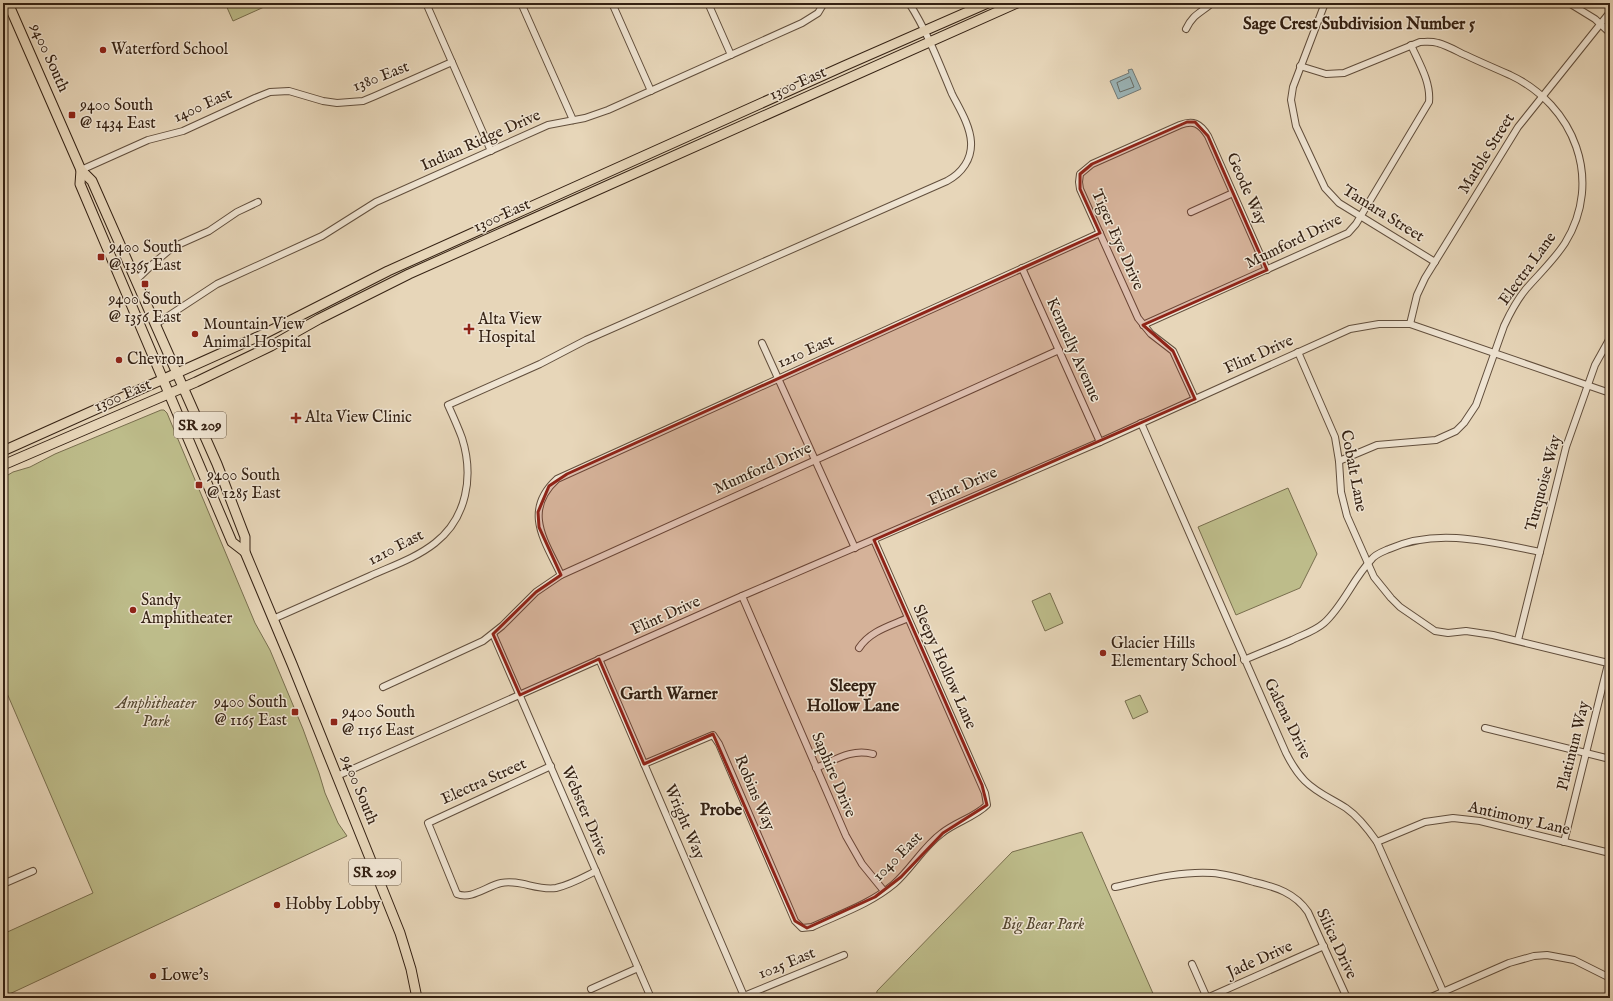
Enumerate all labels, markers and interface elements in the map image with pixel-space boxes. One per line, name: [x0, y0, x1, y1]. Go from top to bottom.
district label: Sage Crest Subdivision Number 5: [1243, 14, 1476, 35]
street label: 9400 South: [25, 20, 73, 96]
place label: Waterford School: [111, 40, 229, 60]
marker: Waterford School: [98, 45, 108, 55]
street label: 1380 East: [350, 57, 412, 97]
street label: 1300 East: [766, 62, 830, 105]
street label: 1400 East: [171, 84, 236, 128]
place label: 9400 South @ 1434 East: [79, 96, 156, 134]
street label: Indian Ridge Drive: [418, 106, 544, 176]
marker: 9400 South @ 1434 East: [67, 110, 77, 120]
street label: Marble Street: [1454, 110, 1520, 198]
street label: Geode Way: [1221, 150, 1271, 228]
street label: Tamara Street: [1338, 181, 1428, 247]
street label: Tiger Eye Drive: [1086, 187, 1148, 293]
street label: 1300 East: [470, 194, 534, 237]
street label: Mumford Drive: [1242, 210, 1346, 274]
street label: Electra Lane: [1495, 229, 1561, 309]
place label: 9400 South @ 1365 East: [108, 238, 182, 276]
marker: 9400 South @ 1365 East: [96, 252, 106, 262]
marker: 9400 South @ 1356 East: [140, 279, 150, 289]
place label: 9400 South @ 1356 East: [107, 290, 182, 328]
street label: Kennelly Avenue: [1041, 295, 1105, 405]
place label: Alta View Hospital: [477, 310, 542, 348]
place label: Mountain View Animal Hospital: [202, 315, 312, 353]
marker: Alta View Hospital: [463, 323, 475, 335]
marker: Mountain View Animal Hospital: [190, 329, 200, 339]
street label: 1210 East: [775, 330, 838, 373]
street label: Flint Drive: [1221, 331, 1297, 379]
place label: Chevron: [127, 350, 185, 370]
marker: Chevron: [114, 355, 124, 365]
street label: 1300 East: [91, 375, 155, 417]
place label: Alta View Clinic: [304, 408, 412, 428]
road number: SR 209: [174, 412, 226, 438]
marker: Alta View Clinic: [290, 412, 302, 424]
street label: Cobalt Lane: [1335, 428, 1371, 514]
street label: Turquoise Way: [1522, 433, 1566, 533]
street label: Mumford Drive: [711, 439, 815, 499]
street label: Flint Drive: [925, 463, 1001, 511]
place label: 9400 South @ 1285 East: [206, 466, 281, 504]
marker: 9400 South @ 1285 East: [194, 480, 204, 490]
street label: 1210 East: [365, 525, 428, 570]
place label: Sandy Amphitheater: [140, 591, 233, 629]
street label: Flint Drive: [628, 592, 704, 640]
street label: Sleepy Hollow Lane: [908, 602, 980, 732]
marker: Sandy Amphitheater: [128, 605, 138, 615]
place label: Glacier Hills Elementary School: [1111, 634, 1237, 672]
marker: Glacier Hills Elementary School: [1098, 648, 1108, 658]
street label: Galena Drive: [1259, 675, 1315, 763]
district label: Sleepy Hollow Lane: [807, 676, 900, 717]
district label: Garth Warner: [620, 684, 719, 705]
place label: 9400 South @ 1165 East: [213, 693, 288, 731]
park label: Amphitheater Park: [114, 694, 198, 732]
street label: Platinum Way: [1553, 699, 1595, 793]
place label: 9400 South @ 1156 East: [341, 703, 415, 741]
marker: 9400 South @ 1165 East: [290, 707, 300, 717]
marker: 9400 South @ 1156 East: [329, 717, 339, 727]
street label: Saphire Drive: [806, 729, 860, 821]
street label: 9400 South: [336, 751, 382, 828]
street label: Robins Way: [729, 752, 779, 834]
street label: Electra Street: [438, 754, 530, 810]
street label: Webster Drive: [556, 763, 612, 859]
street label: Wright Way: [659, 781, 709, 863]
street label: Antimony Lane: [1465, 797, 1572, 840]
district label: Probe: [700, 800, 742, 821]
street label: 1040 East: [869, 828, 927, 886]
road number: SR 209: [349, 859, 401, 885]
place label: Hobby Lobby: [285, 895, 381, 915]
marker: Hobby Lobby: [272, 900, 282, 910]
street label: Silica Drive: [1311, 906, 1361, 982]
park label: Big Bear Park: [1002, 915, 1085, 935]
street label: Jade Drive: [1222, 937, 1296, 984]
street label: 1025 East: [756, 943, 819, 984]
place label: Lowe's: [161, 966, 209, 986]
marker: Lowe's: [148, 971, 158, 981]

